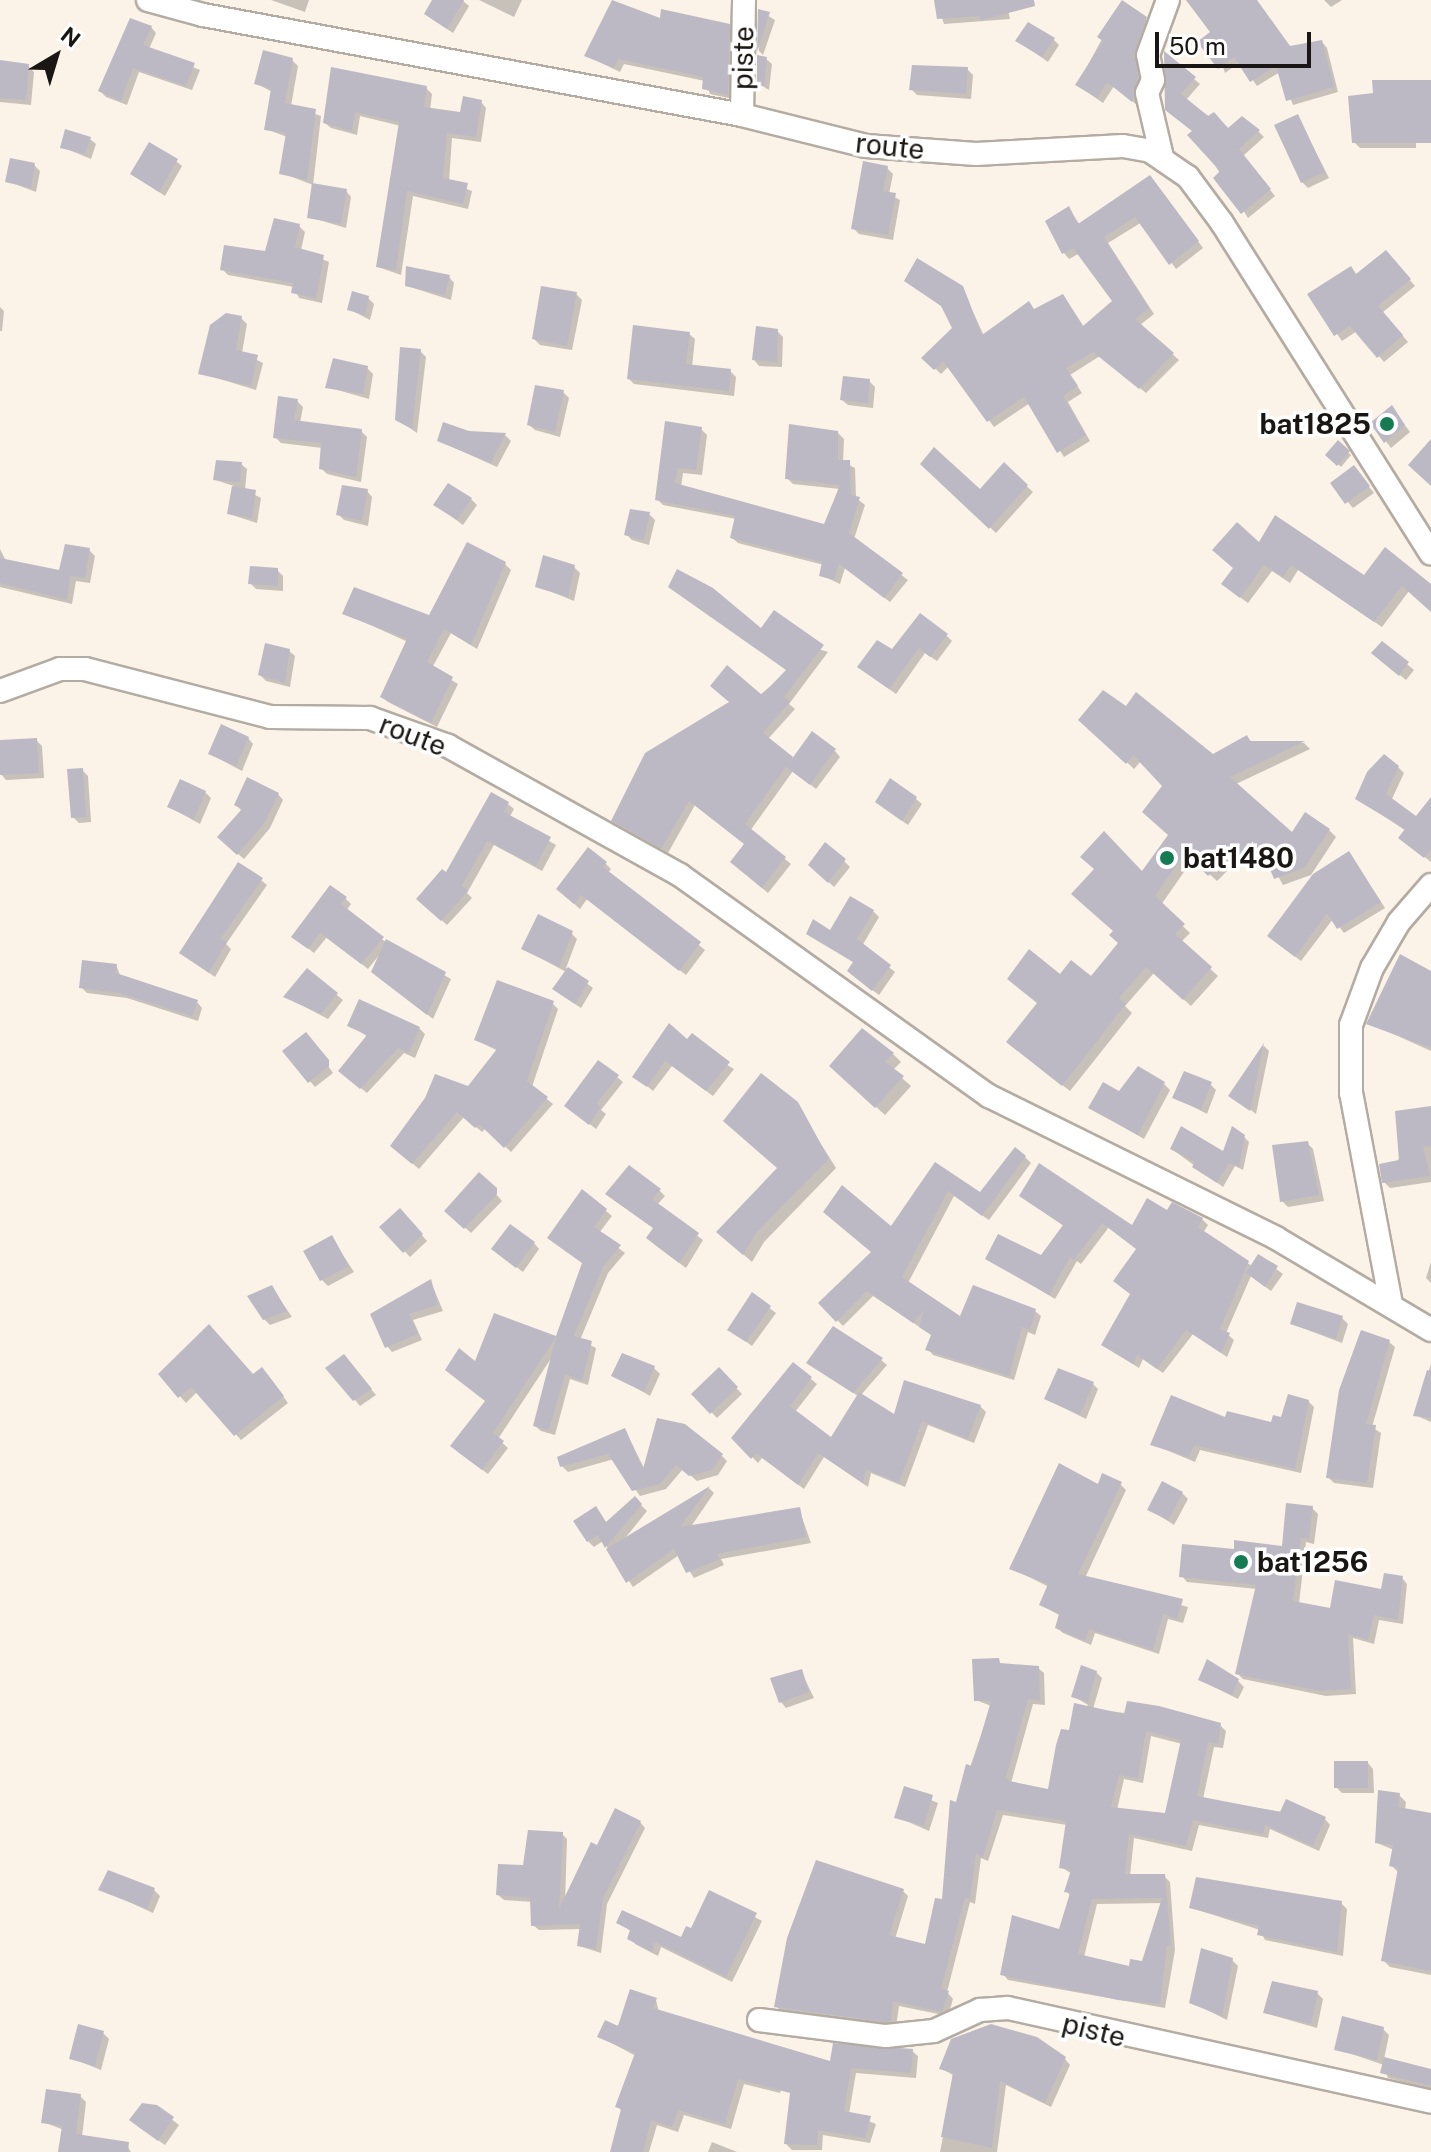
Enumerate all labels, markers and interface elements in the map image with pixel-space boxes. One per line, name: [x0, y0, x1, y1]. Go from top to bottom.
north arrow: [16, 16, 96, 96]
scale bar: [1159, 16, 1315, 66]
text: N: [56, 22, 86, 53]
street label: piste: [726, 26, 760, 90]
text: 50 m: [1169, 32, 1226, 60]
street label: route: [854, 126, 926, 166]
place label: bat1825: [1260, 407, 1371, 441]
marker: bat1825: [1378, 415, 1396, 433]
street label: route: [375, 707, 451, 763]
place label: bat1480: [1183, 841, 1294, 875]
marker: bat1480: [1158, 849, 1176, 867]
place label: bat1256: [1257, 1545, 1368, 1579]
marker: bat1256: [1232, 1553, 1250, 1571]
street label: piste: [1059, 2006, 1129, 2054]

